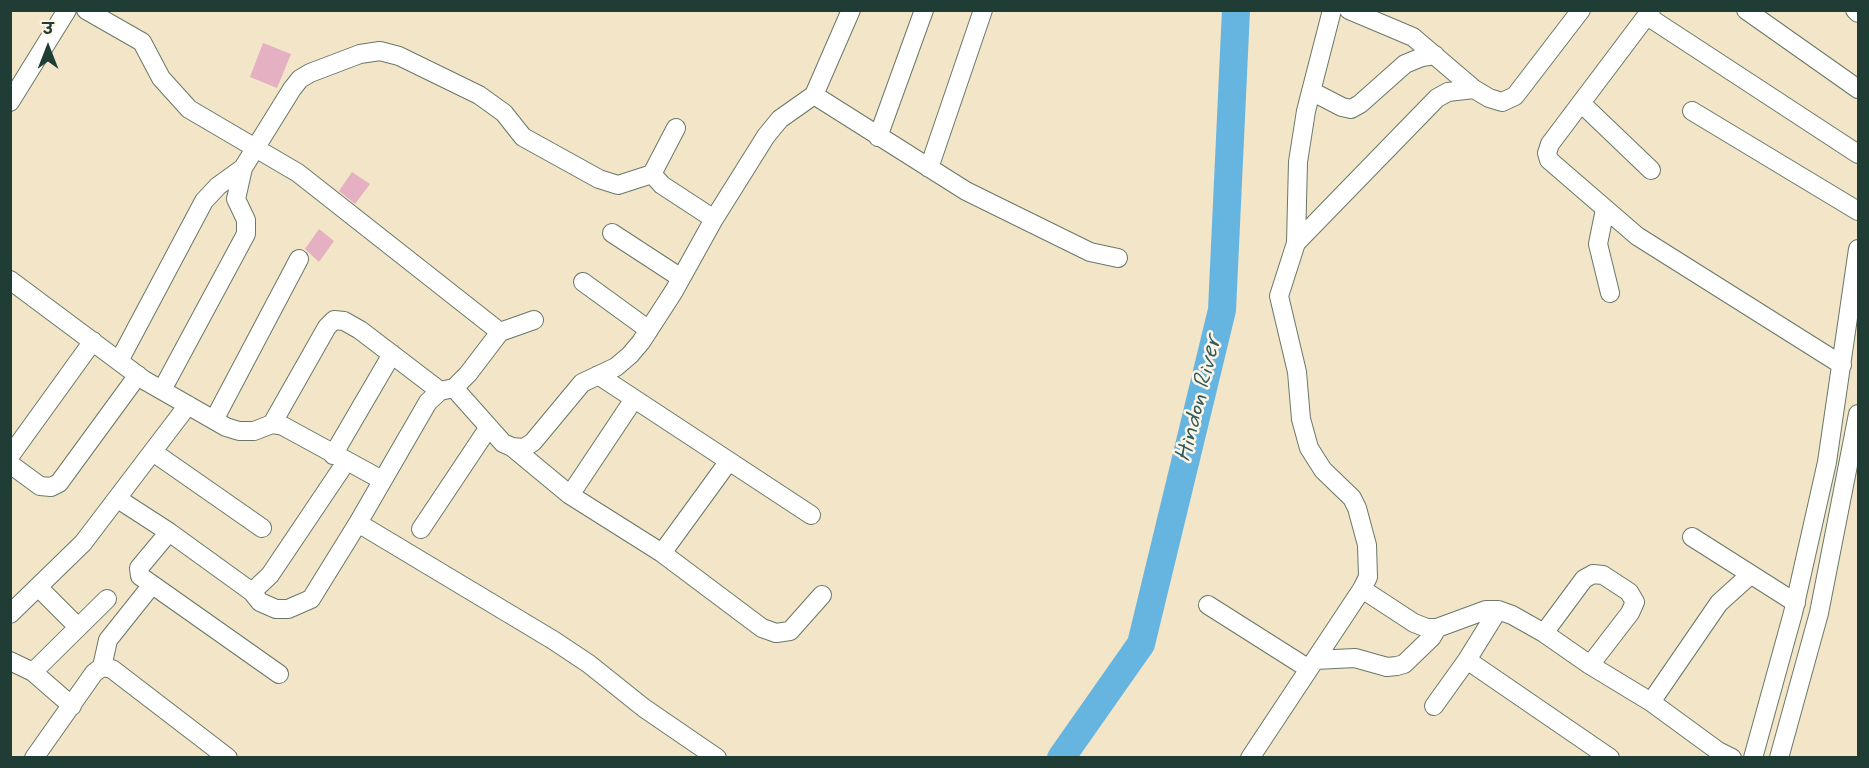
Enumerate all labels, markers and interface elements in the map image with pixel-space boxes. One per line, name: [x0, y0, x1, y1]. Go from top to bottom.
north arrow: [18, 18, 78, 78]
text: उ: [43, 19, 53, 40]
water label: Hindon River: [1170, 333, 1230, 465]

